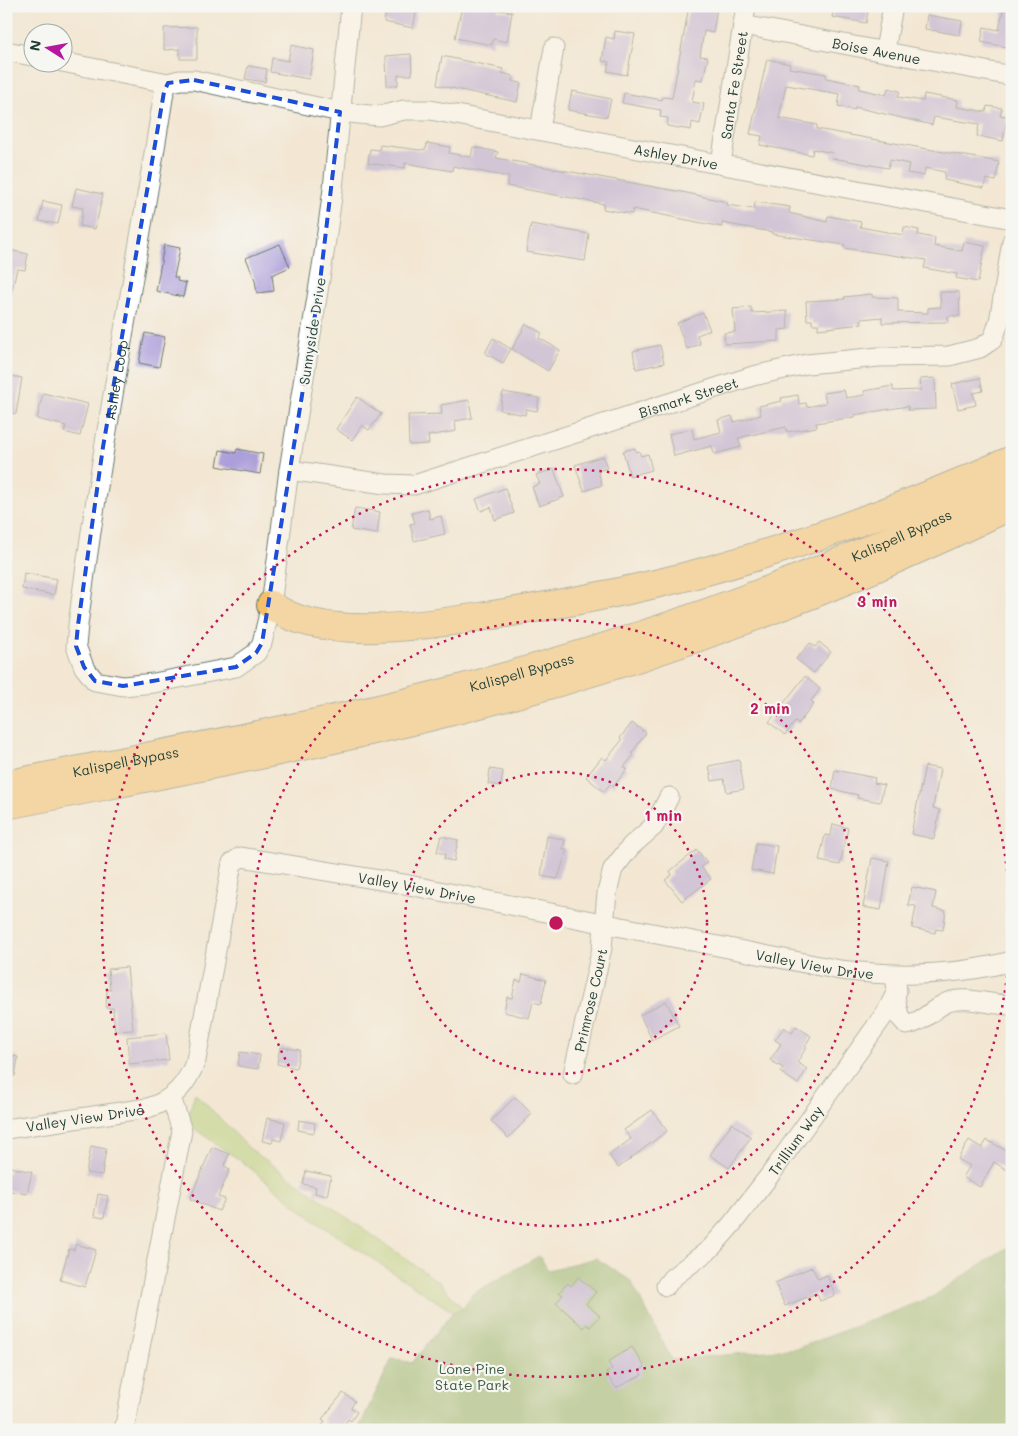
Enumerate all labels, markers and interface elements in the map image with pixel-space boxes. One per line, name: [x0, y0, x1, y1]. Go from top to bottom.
north arrow: [22, 22, 72, 72]
street label: Santa Fe Street: [715, 29, 751, 140]
street label: Boise Avenue: [831, 33, 922, 68]
text: N: [24, 38, 45, 52]
street label: Ashley Drive: [632, 139, 720, 173]
street label: Sunnyside Drive: [294, 276, 330, 386]
street label: Ashley Loop: [99, 338, 132, 422]
street label: Bismark Street: [636, 372, 740, 422]
street label: Kalispell Bypass: [848, 504, 954, 565]
text: 3 min: [857, 591, 897, 611]
street label: Kalispell Bypass: [467, 648, 576, 696]
text: 2 min: [750, 698, 790, 718]
street label: Kalispell Bypass: [71, 741, 180, 781]
text: 1 min: [644, 805, 682, 825]
street label: Valley View Drive: [357, 867, 478, 907]
centre of rings: [547, 914, 565, 932]
street label: Valley View Drive: [754, 944, 874, 983]
street label: Primrose Court: [569, 946, 611, 1054]
street label: Valley View Drive: [25, 1099, 146, 1135]
street label: Trillium Way: [763, 1101, 827, 1179]
park label: Lone Pine State Park: [435, 1359, 509, 1394]

